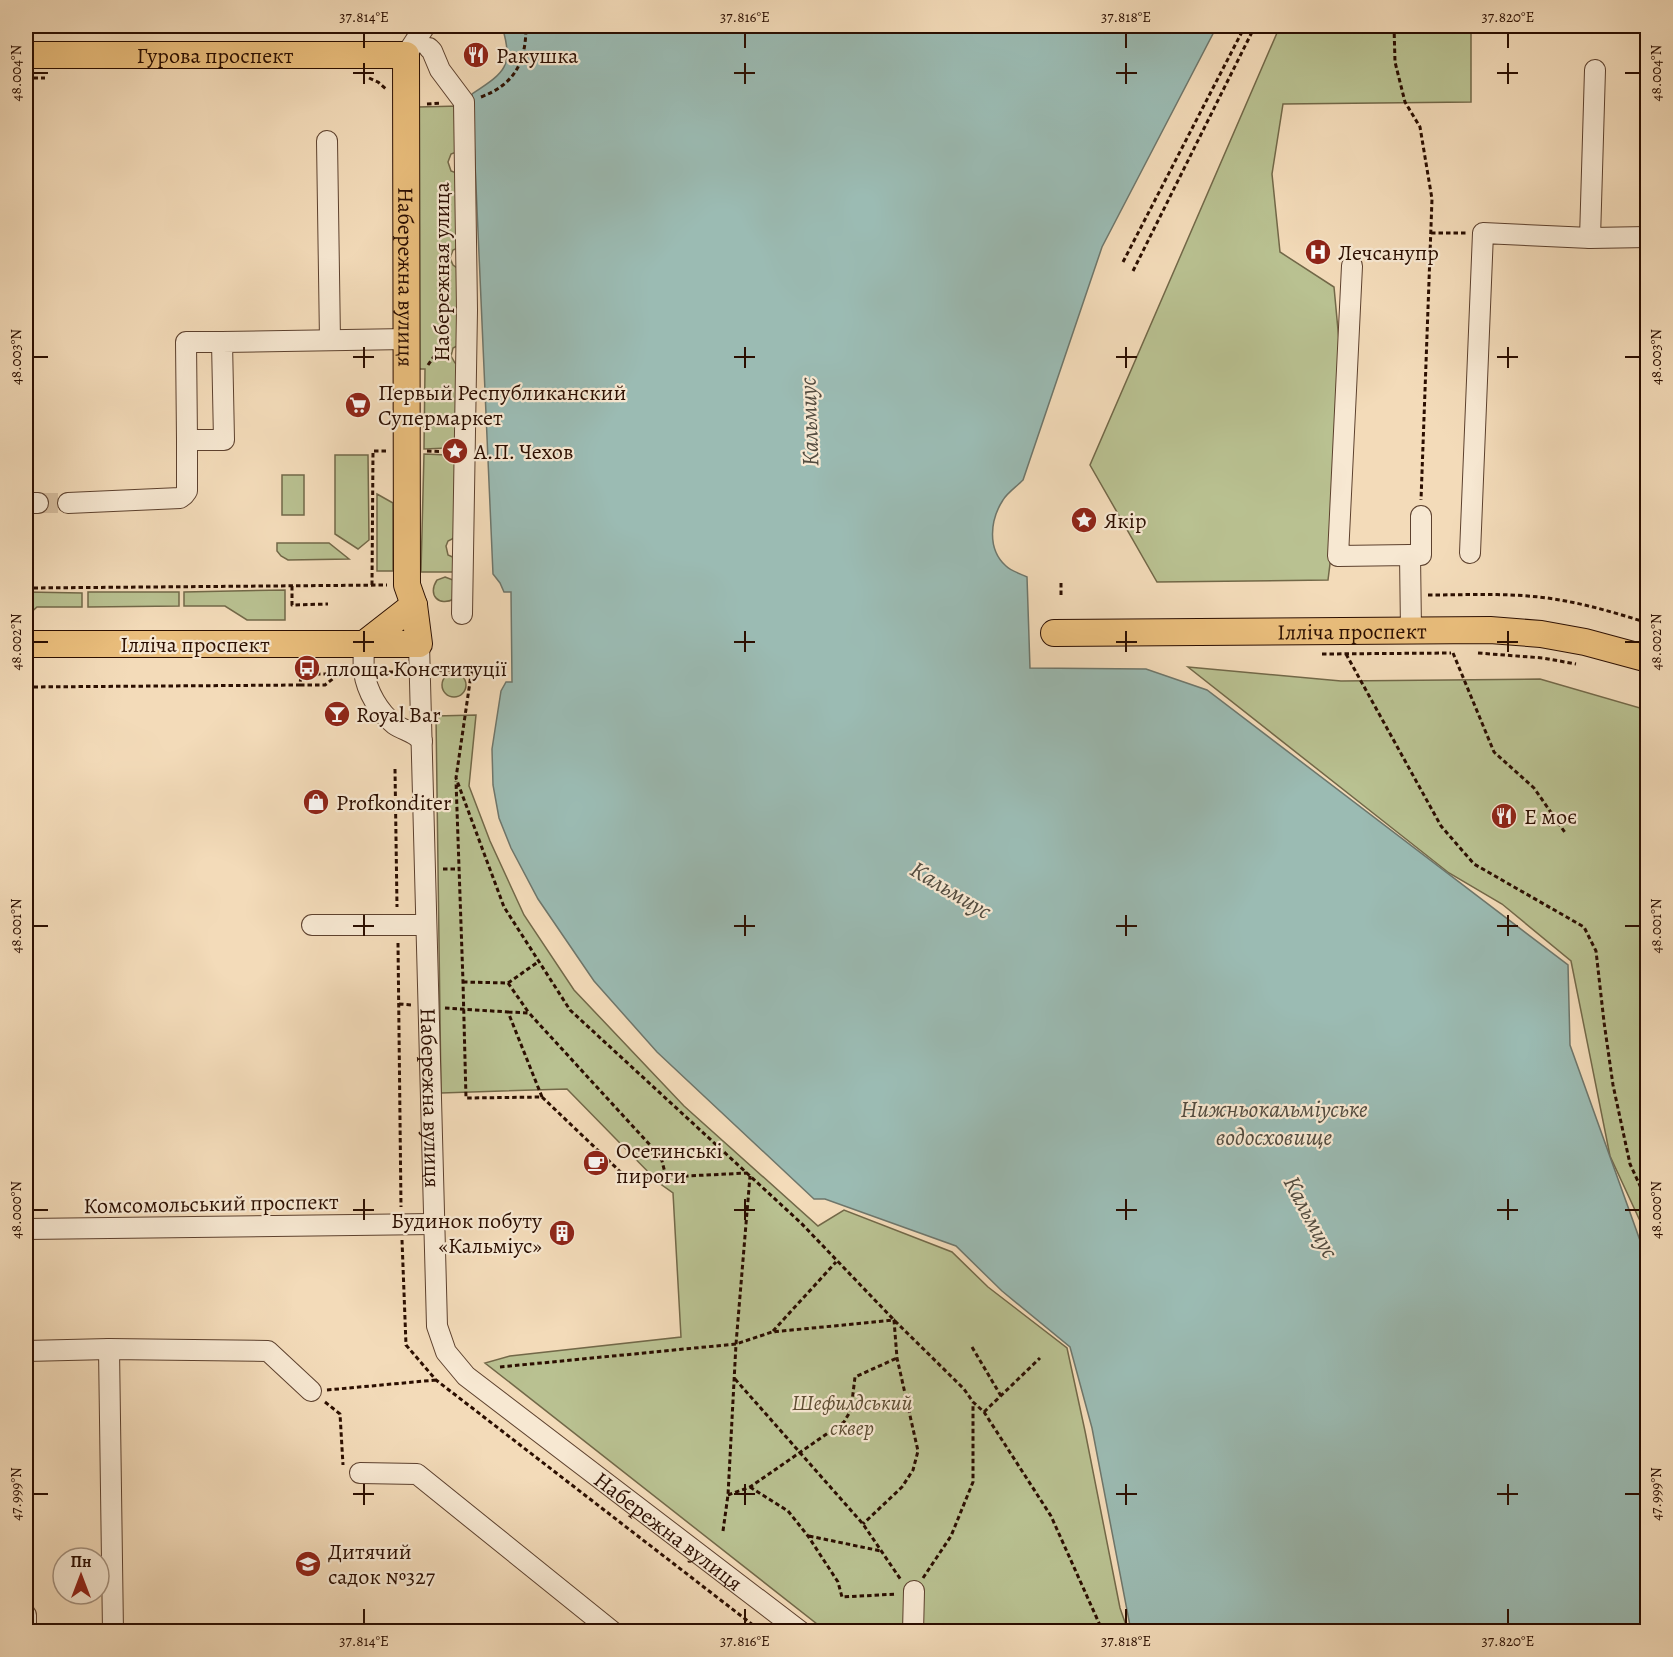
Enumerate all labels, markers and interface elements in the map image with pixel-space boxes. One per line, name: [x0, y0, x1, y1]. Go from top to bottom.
text: 37.814°E: [339, 7, 389, 27]
text: 37.816°E: [720, 7, 770, 27]
text: 37.818°E: [1101, 7, 1151, 27]
text: 37.820°E: [1482, 7, 1534, 27]
restaurant icon: Ракушка: [461, 40, 491, 70]
street label: Гурова проспект: [136, 41, 294, 71]
place label: Ракушка: [496, 41, 579, 71]
text: 48.004°N: [6, 44, 26, 101]
text: 48.004°N: [1646, 44, 1666, 101]
street label: Набережная улица: [427, 181, 457, 362]
street label: Набережна вулиця: [390, 187, 421, 367]
hospital icon: Лечсанупр: [1303, 237, 1333, 267]
place label: Лечсанупр: [1338, 238, 1439, 268]
text: 48.003°N: [6, 329, 26, 385]
text: 48.003°N: [1646, 329, 1666, 385]
water label: Кальмиус: [791, 376, 827, 467]
place label: Первый Республиканский Супермаркет: [378, 378, 626, 433]
supermarket icon: Первый Республиканский Супермаркет: [343, 390, 373, 420]
place icon: А.П. Чехов: [440, 436, 470, 466]
place label: А.П. Чехов: [473, 437, 573, 467]
place icon: Якір: [1069, 505, 1099, 535]
place label: Якір: [1104, 506, 1146, 536]
text: 48.002°N: [6, 613, 26, 671]
text: 48.002°N: [1646, 613, 1666, 671]
street label: Ілліча проспект: [1277, 616, 1427, 647]
street label: Ілліча проспект: [120, 630, 270, 660]
bus stop icon: площа Конституції: [292, 653, 322, 683]
place label: площа Конституції: [326, 654, 507, 684]
bar icon: Royal Bar: [322, 699, 352, 729]
place label: Royal Bar: [356, 700, 441, 730]
shop icon: Profkonditer: [301, 787, 331, 817]
place label: Profkonditer: [336, 788, 451, 818]
restaurant icon: Е моє: [1489, 801, 1519, 831]
place label: Е моє: [1524, 802, 1577, 832]
water label: Кальмиус: [904, 853, 998, 927]
text: 48.001°N: [6, 898, 26, 954]
text: 48.001°N: [1646, 898, 1666, 954]
street label: Набережна вулиця: [413, 1007, 447, 1188]
water label: Нижньокальміуське водосховище: [1180, 1093, 1368, 1153]
place label: Осетинські пироги: [616, 1136, 723, 1191]
cafe icon: Осетинські пироги: [581, 1148, 611, 1178]
water label: Кальмиус: [1276, 1170, 1346, 1264]
text: 48.000°N: [6, 1181, 26, 1239]
text: 48.000°N: [1646, 1181, 1666, 1239]
street label: Комсомольський проспект: [83, 1187, 339, 1221]
place label: Будинок побуту «Кальміус»: [391, 1206, 543, 1261]
building icon: Будинок побуту «Кальміус»: [547, 1218, 577, 1248]
park label: Шефилдський сквер: [792, 1388, 913, 1443]
street label: Набережна вулиця: [587, 1465, 749, 1598]
text: 47.999°N: [6, 1467, 26, 1521]
text: 47.999°N: [1646, 1467, 1666, 1521]
place label: Дитячий садок №327: [328, 1537, 436, 1592]
north arrow: [51, 1546, 111, 1606]
school or university icon: Дитячий садок №327: [293, 1549, 323, 1579]
text: Пн: [71, 1551, 91, 1573]
text: 37.814°E: [339, 1631, 389, 1651]
text: 37.816°E: [720, 1631, 770, 1651]
text: 37.818°E: [1101, 1631, 1151, 1651]
text: 37.820°E: [1482, 1631, 1534, 1651]

